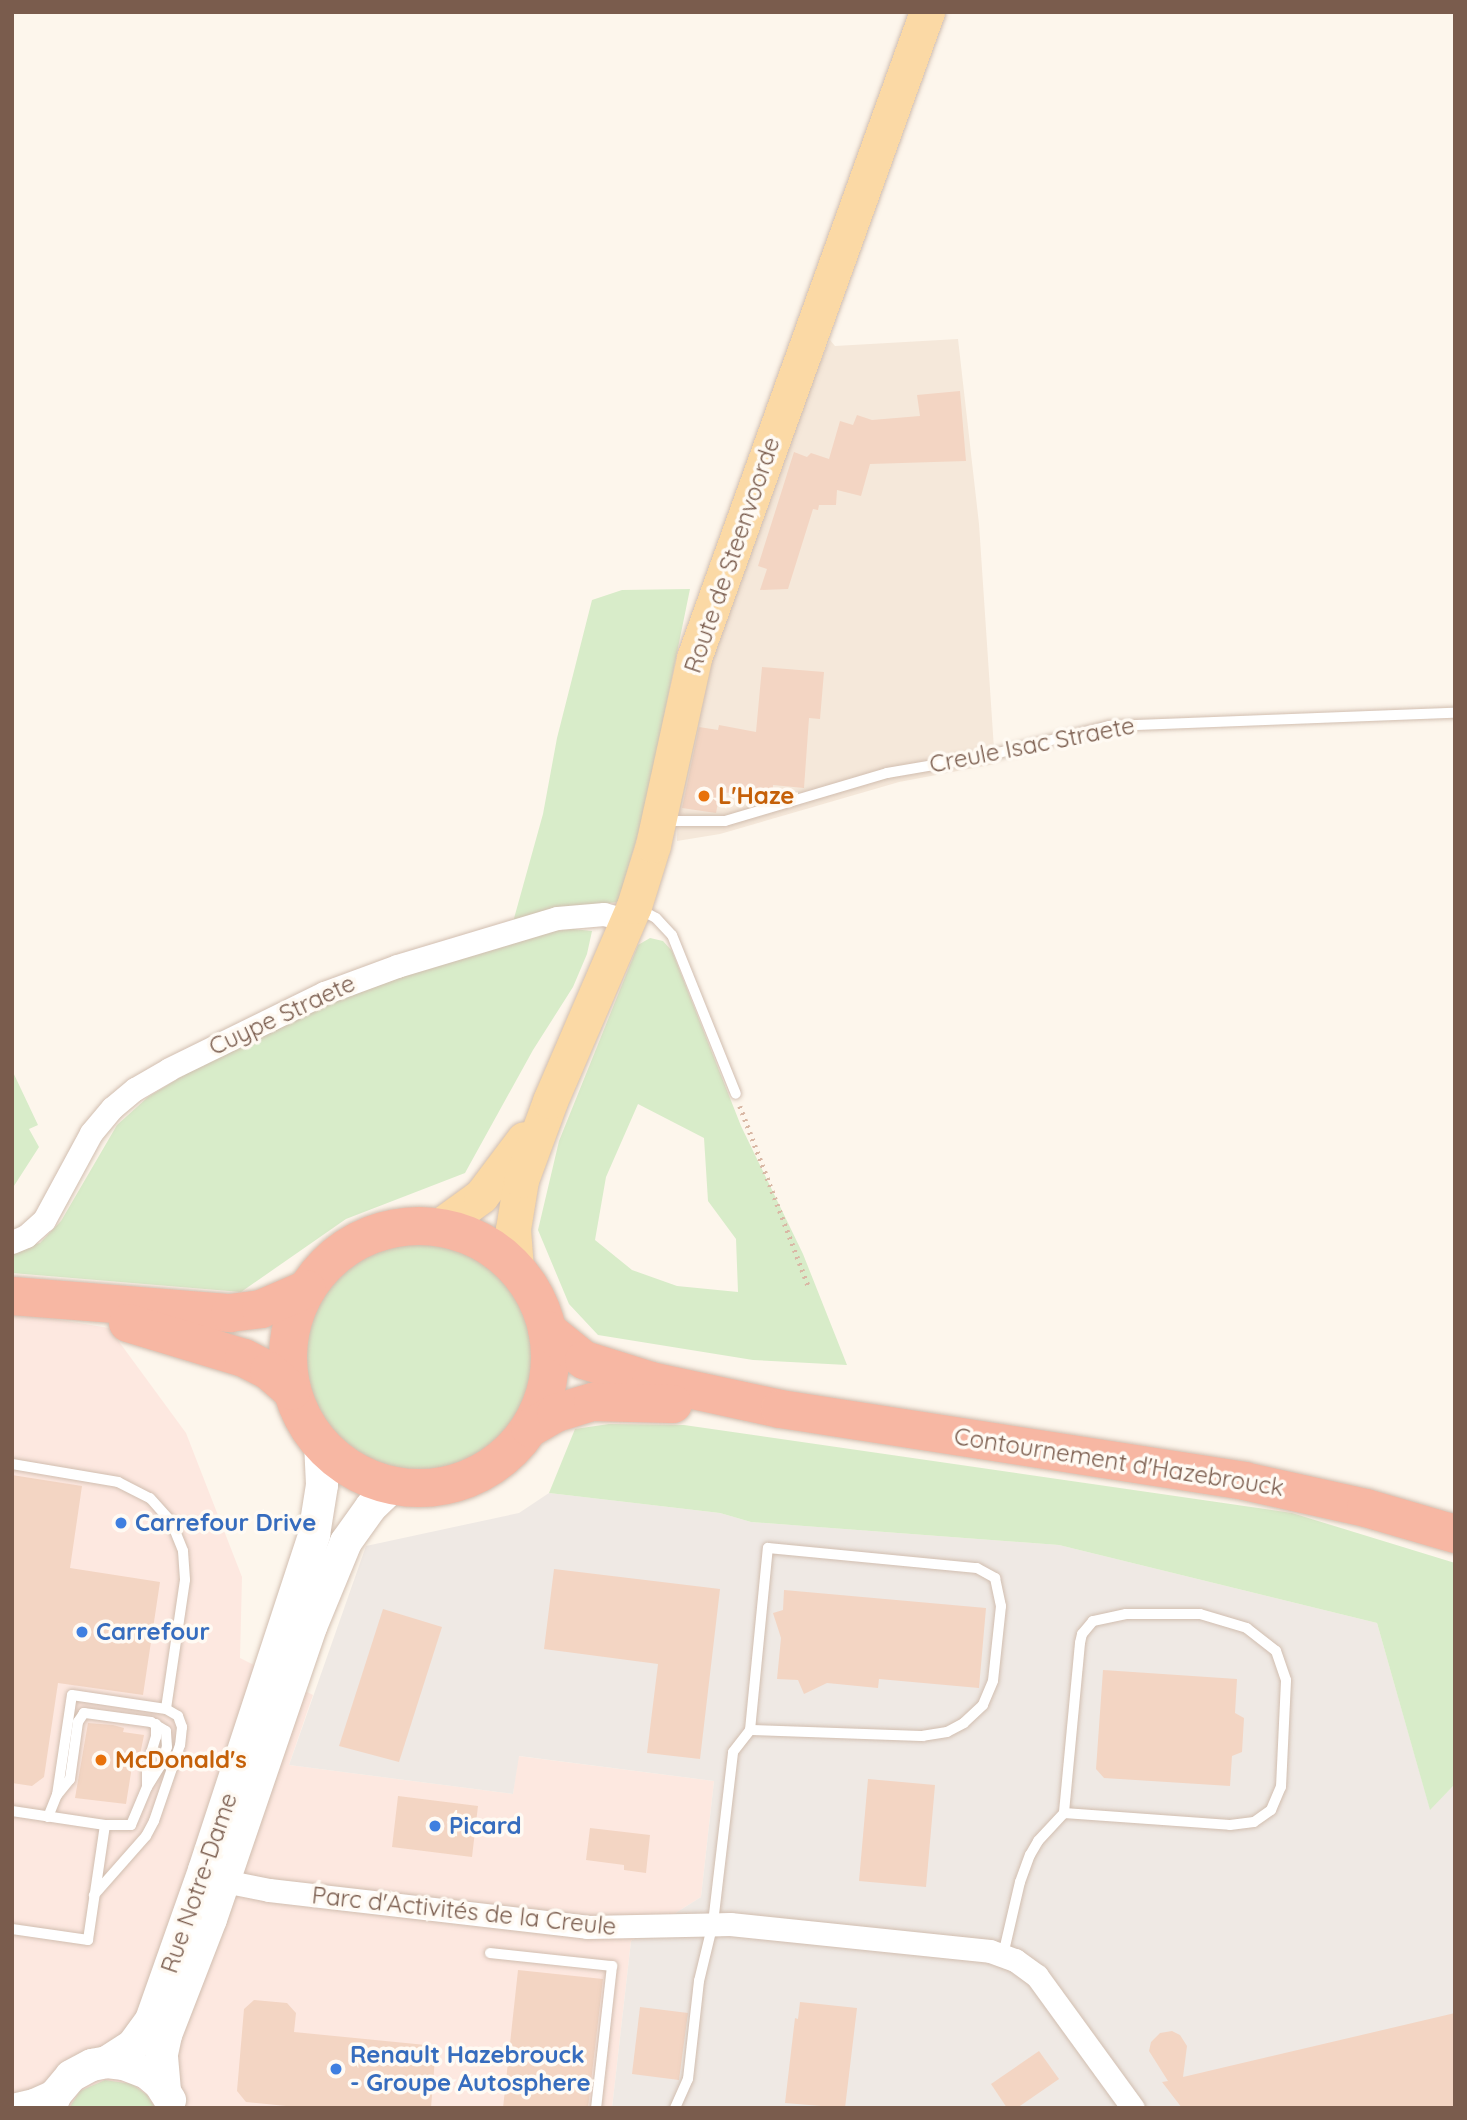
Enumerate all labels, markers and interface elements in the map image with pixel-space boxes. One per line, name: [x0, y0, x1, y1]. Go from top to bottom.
street label: Route de Steenvoorde: [678, 433, 786, 677]
street label: Creule Isac Straete: [927, 711, 1137, 779]
place label: L'Haze: [718, 782, 794, 810]
marker: L'Haze: [696, 788, 712, 804]
street label: Cuype Straete: [204, 969, 360, 1061]
street label: Contournement d'Hazebrouck: [952, 1422, 1286, 1502]
place label: Carrefour Drive: [135, 1509, 316, 1537]
marker: Carrefour Drive: [113, 1515, 129, 1531]
place label: Carrefour: [96, 1618, 210, 1646]
marker: Carrefour: [74, 1624, 90, 1640]
place label: McDonald's: [115, 1746, 247, 1774]
marker: McDonald's: [93, 1752, 109, 1768]
street label: Rue Notre-Dame: [155, 1789, 243, 1977]
place label: Picard: [449, 1812, 522, 1840]
marker: Picard: [427, 1818, 443, 1834]
street label: Parc d'Activités de la Creule: [310, 1881, 618, 1941]
place label: Renault Hazebrouck - Groupe Autosphere: [350, 2041, 591, 2097]
marker: Renault Hazebrouck - Groupe Autosphere: [328, 2061, 344, 2077]

